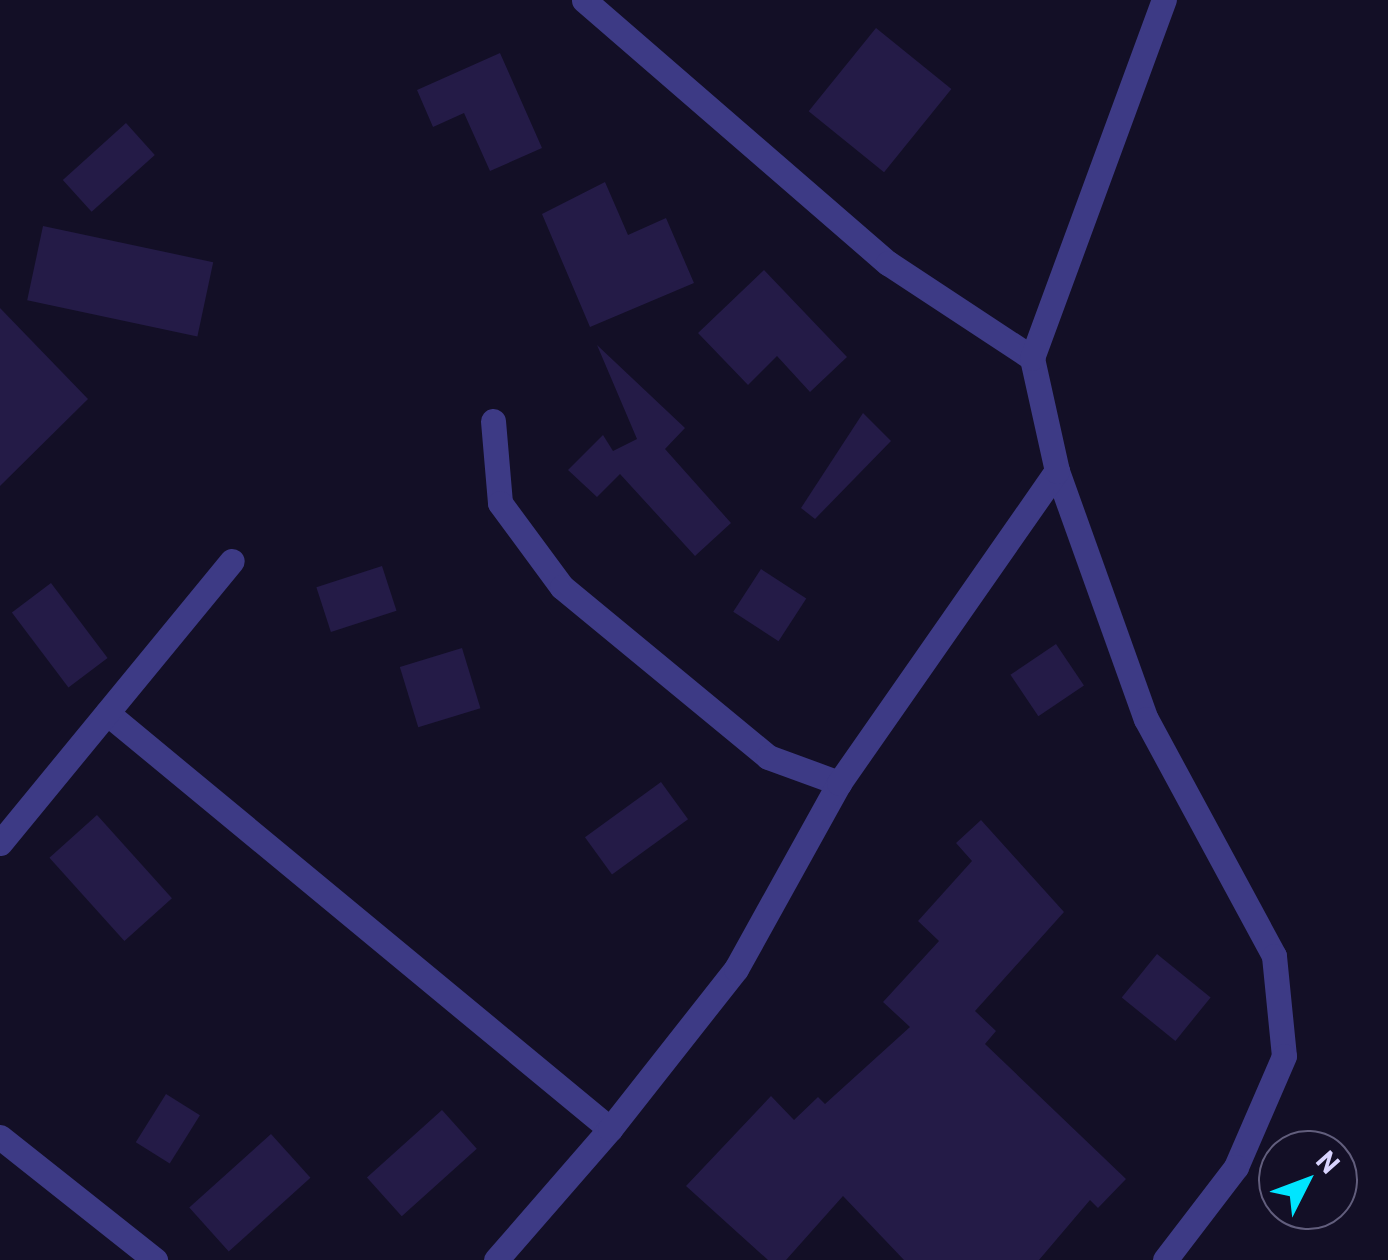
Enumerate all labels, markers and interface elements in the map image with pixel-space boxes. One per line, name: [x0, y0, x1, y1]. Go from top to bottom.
north arrow: [1258, 1130, 1358, 1230]
text: N: [1310, 1143, 1348, 1180]

